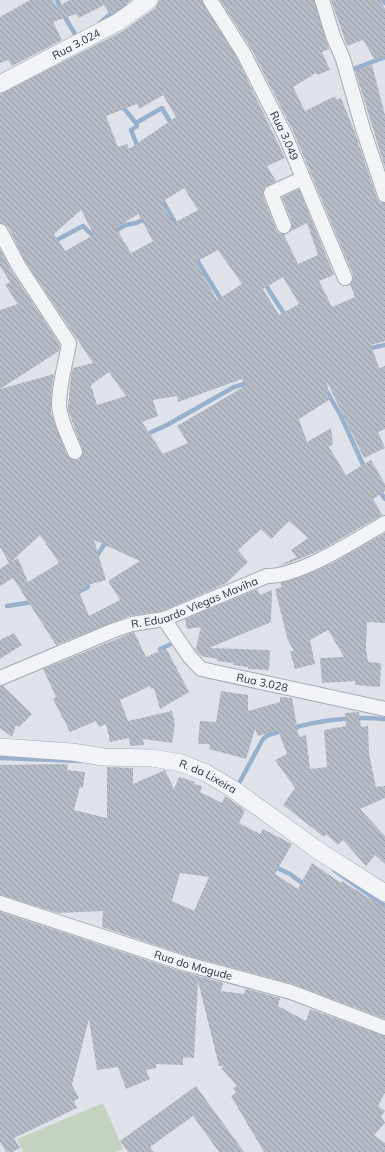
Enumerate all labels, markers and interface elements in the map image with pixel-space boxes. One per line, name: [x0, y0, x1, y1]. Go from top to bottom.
street label: Rua 3.024: [50, 25, 103, 62]
street label: Rua 3.049: [267, 109, 302, 162]
street label: R. Eduardo Viegas Maviha: [130, 574, 260, 631]
street label: Rua 3.028: [235, 670, 290, 695]
street label: R. da Lixeira: [177, 756, 239, 797]
street label: Rua do Magude: [152, 947, 234, 983]

